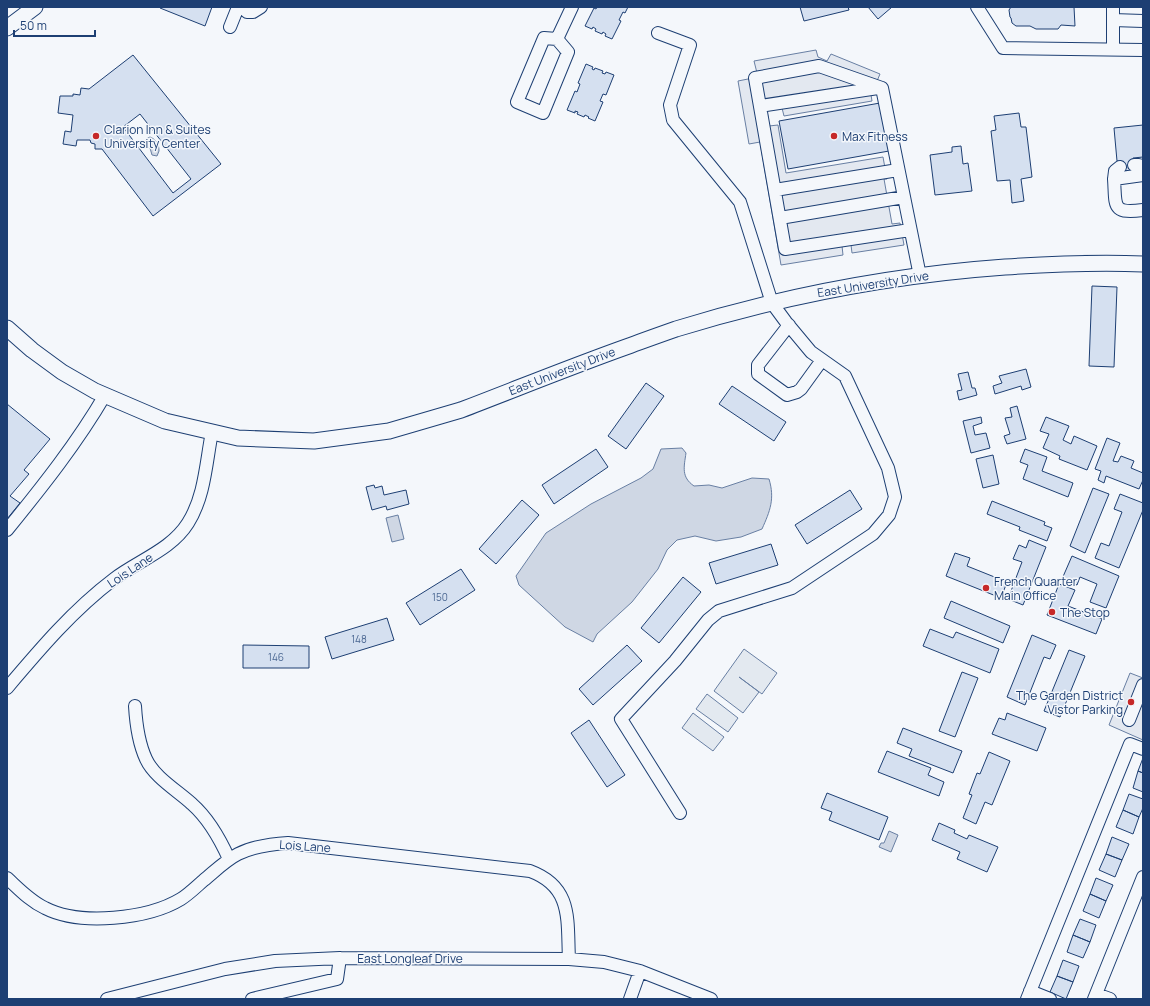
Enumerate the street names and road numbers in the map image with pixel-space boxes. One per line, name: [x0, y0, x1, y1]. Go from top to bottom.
street label: East University Drive: [816, 267, 930, 301]
street label: East University Drive: [506, 343, 618, 399]
street label: Lois Lane: [104, 549, 156, 591]
street label: Lois Lane: [279, 836, 331, 856]
street label: East Longleaf Drive: [357, 950, 463, 967]

